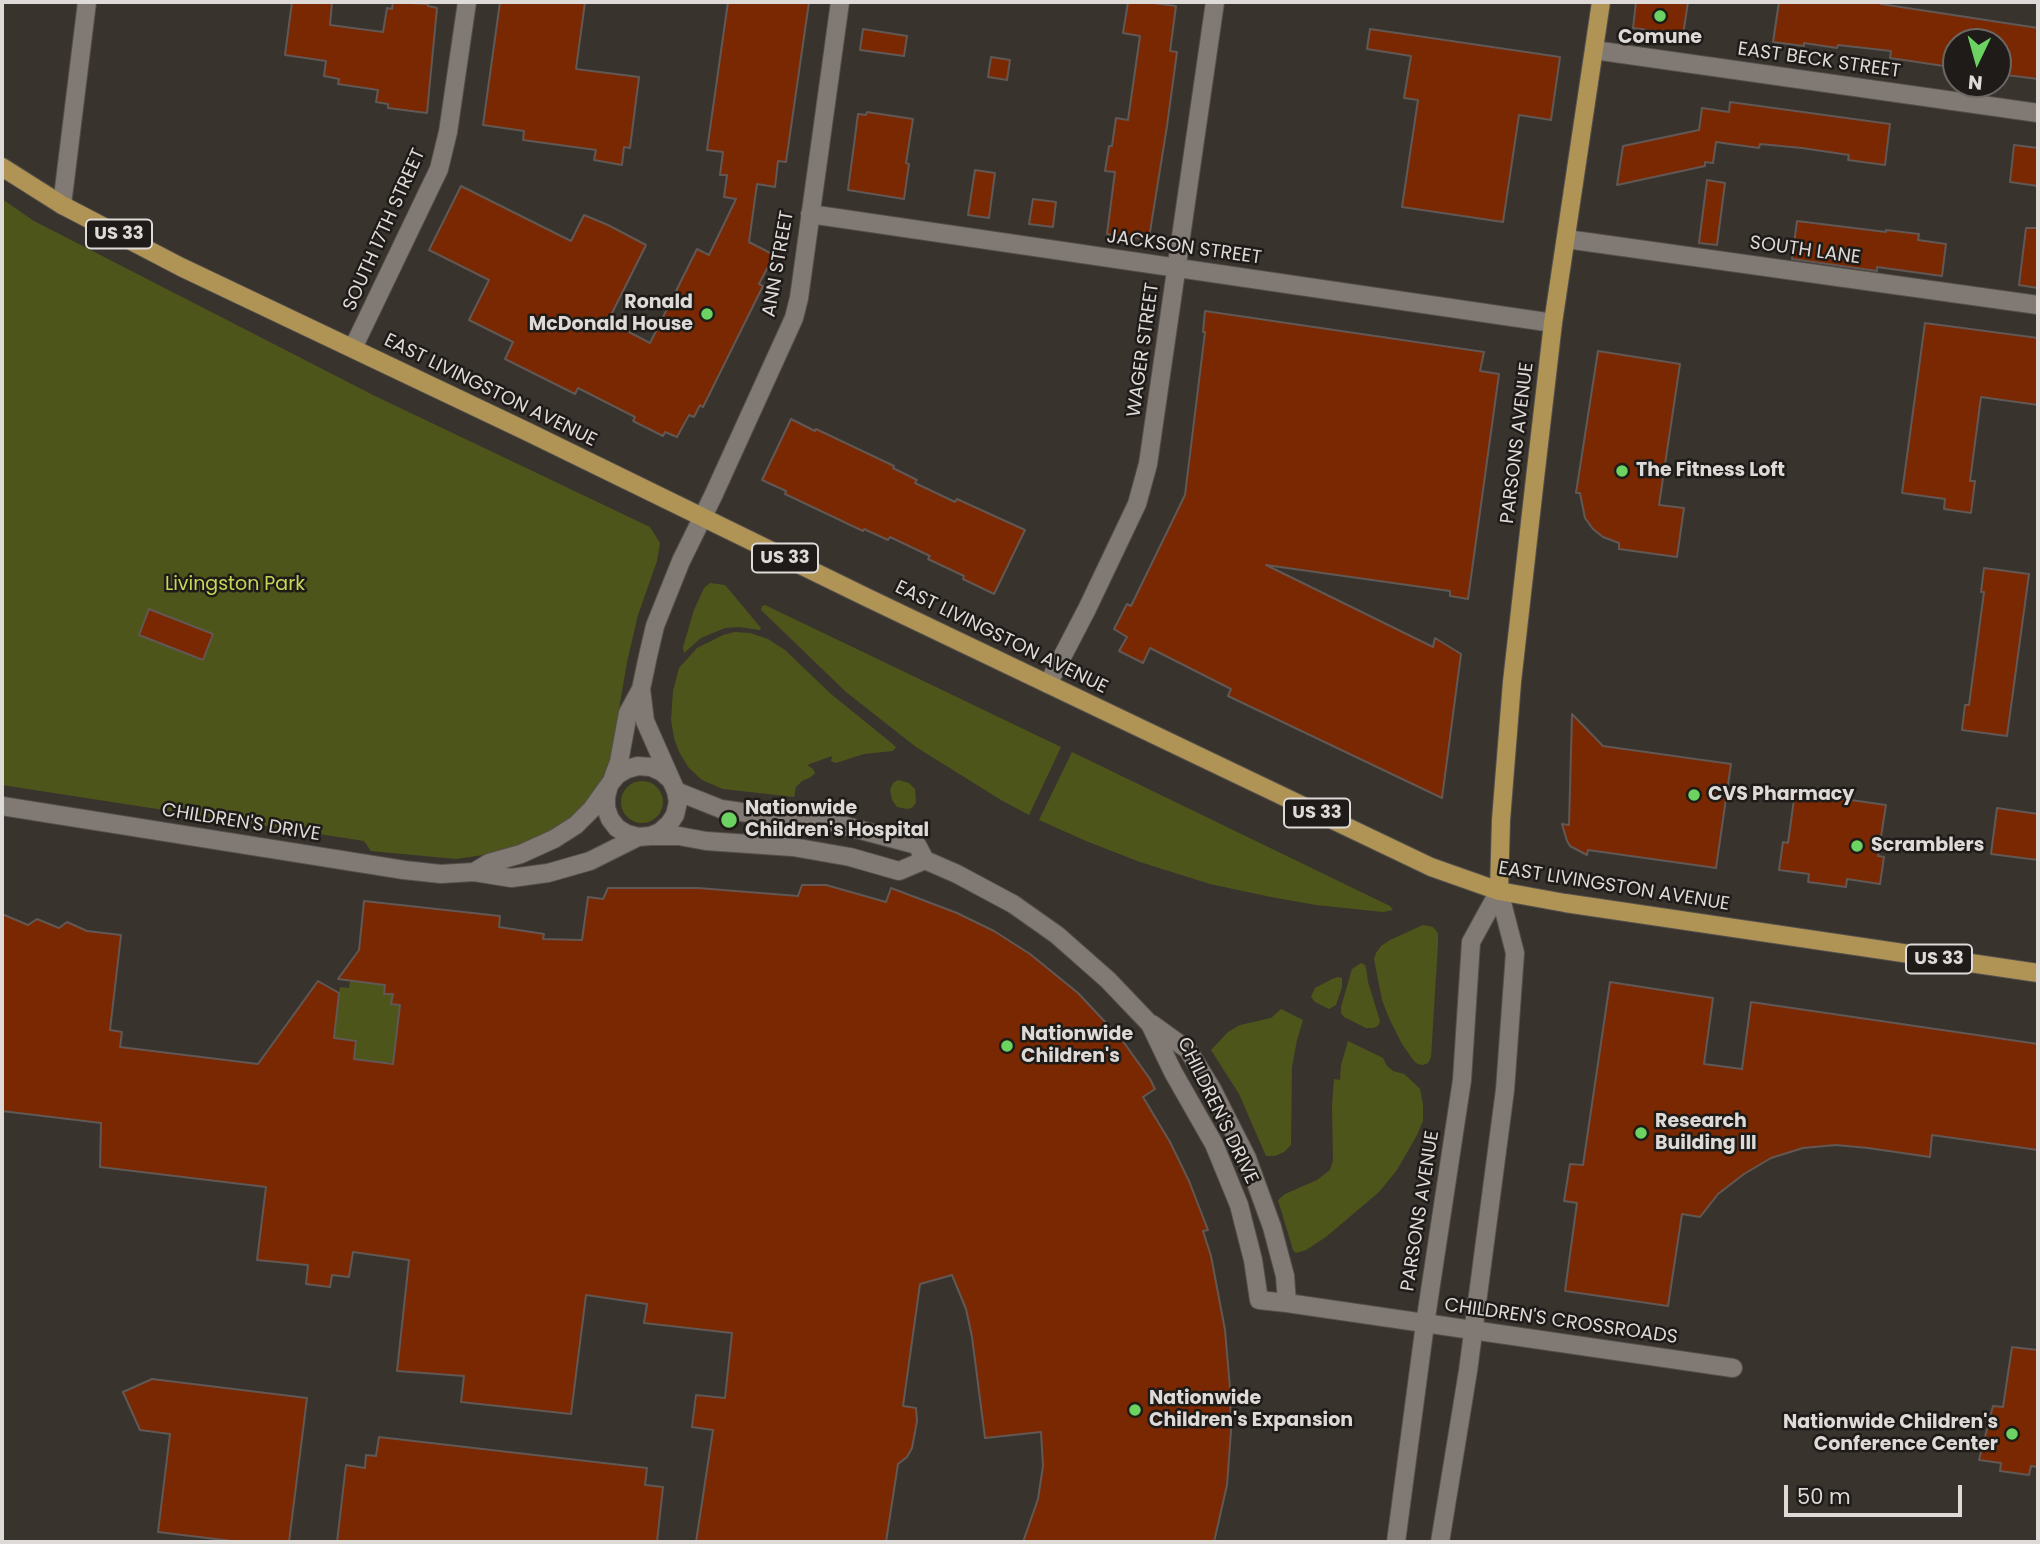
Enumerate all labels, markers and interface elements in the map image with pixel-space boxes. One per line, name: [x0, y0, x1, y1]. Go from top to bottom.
marker: Comune: [1652, 8, 1668, 24]
place label: Comune: [1618, 27, 1702, 49]
north arrow: [1942, 28, 2012, 98]
street label: EAST BECK STREET: [1736, 38, 1902, 84]
text: N: [1967, 68, 1984, 96]
street label: SOUTH 17TH STREET: [339, 145, 431, 315]
street label: ANN STREET: [758, 209, 800, 319]
road number: US 33: [86, 220, 152, 248]
street label: JACKSON STREET: [1105, 226, 1263, 270]
street label: SOUTH LANE: [1748, 232, 1862, 270]
street label: WAGER STREET: [1123, 281, 1165, 419]
place label: Ronald McDonald House: [529, 292, 693, 336]
marker: Ronald McDonald House: [699, 306, 715, 322]
street label: EAST LIVINGSTON AVENUE: [380, 330, 600, 452]
street label: PARSONS AVENUE: [1497, 361, 1539, 525]
place label: The Fitness Loft: [1636, 460, 1785, 482]
marker: The Fitness Loft: [1614, 463, 1630, 479]
road number: US 33: [752, 544, 818, 572]
park label: Livingston Park: [165, 574, 305, 596]
street label: EAST LIVINGSTON AVENUE: [891, 577, 1111, 699]
place label: CVS Pharmacy: [1708, 784, 1854, 806]
marker: CVS Pharmacy: [1686, 787, 1702, 803]
place label: Nationwide Children's Hospital: [745, 798, 929, 842]
road number: US 33: [1284, 798, 1350, 828]
street label: CHILDREN'S DRIVE: [160, 799, 322, 847]
marker: Nationwide Children's Hospital: [719, 810, 739, 830]
place label: Scramblers: [1871, 835, 1984, 857]
marker: Scramblers: [1849, 838, 1865, 854]
street label: EAST LIVINGSTON AVENUE: [1497, 857, 1731, 917]
road number: US 33: [1906, 944, 1972, 974]
place label: Nationwide Children's: [1021, 1024, 1133, 1068]
street label: CHILDREN'S DRIVE: [1172, 1034, 1262, 1188]
marker: Nationwide Children's: [999, 1038, 1015, 1054]
place label: Research Building III: [1655, 1111, 1757, 1155]
marker: Research Building III: [1633, 1125, 1649, 1141]
street label: PARSONS AVENUE: [1397, 1129, 1445, 1293]
street label: CHILDREN'S CROSSROADS: [1443, 1294, 1679, 1350]
place label: Nationwide Children's Expansion: [1149, 1388, 1353, 1432]
marker: Nationwide Children's Expansion: [1127, 1402, 1143, 1418]
place label: Nationwide Children's Conference Center: [1783, 1412, 1998, 1456]
marker: Nationwide Children's Conference Center: [2004, 1426, 2020, 1442]
scale bar: [1788, 1470, 1966, 1514]
text: 50 m: [1797, 1482, 1851, 1511]

